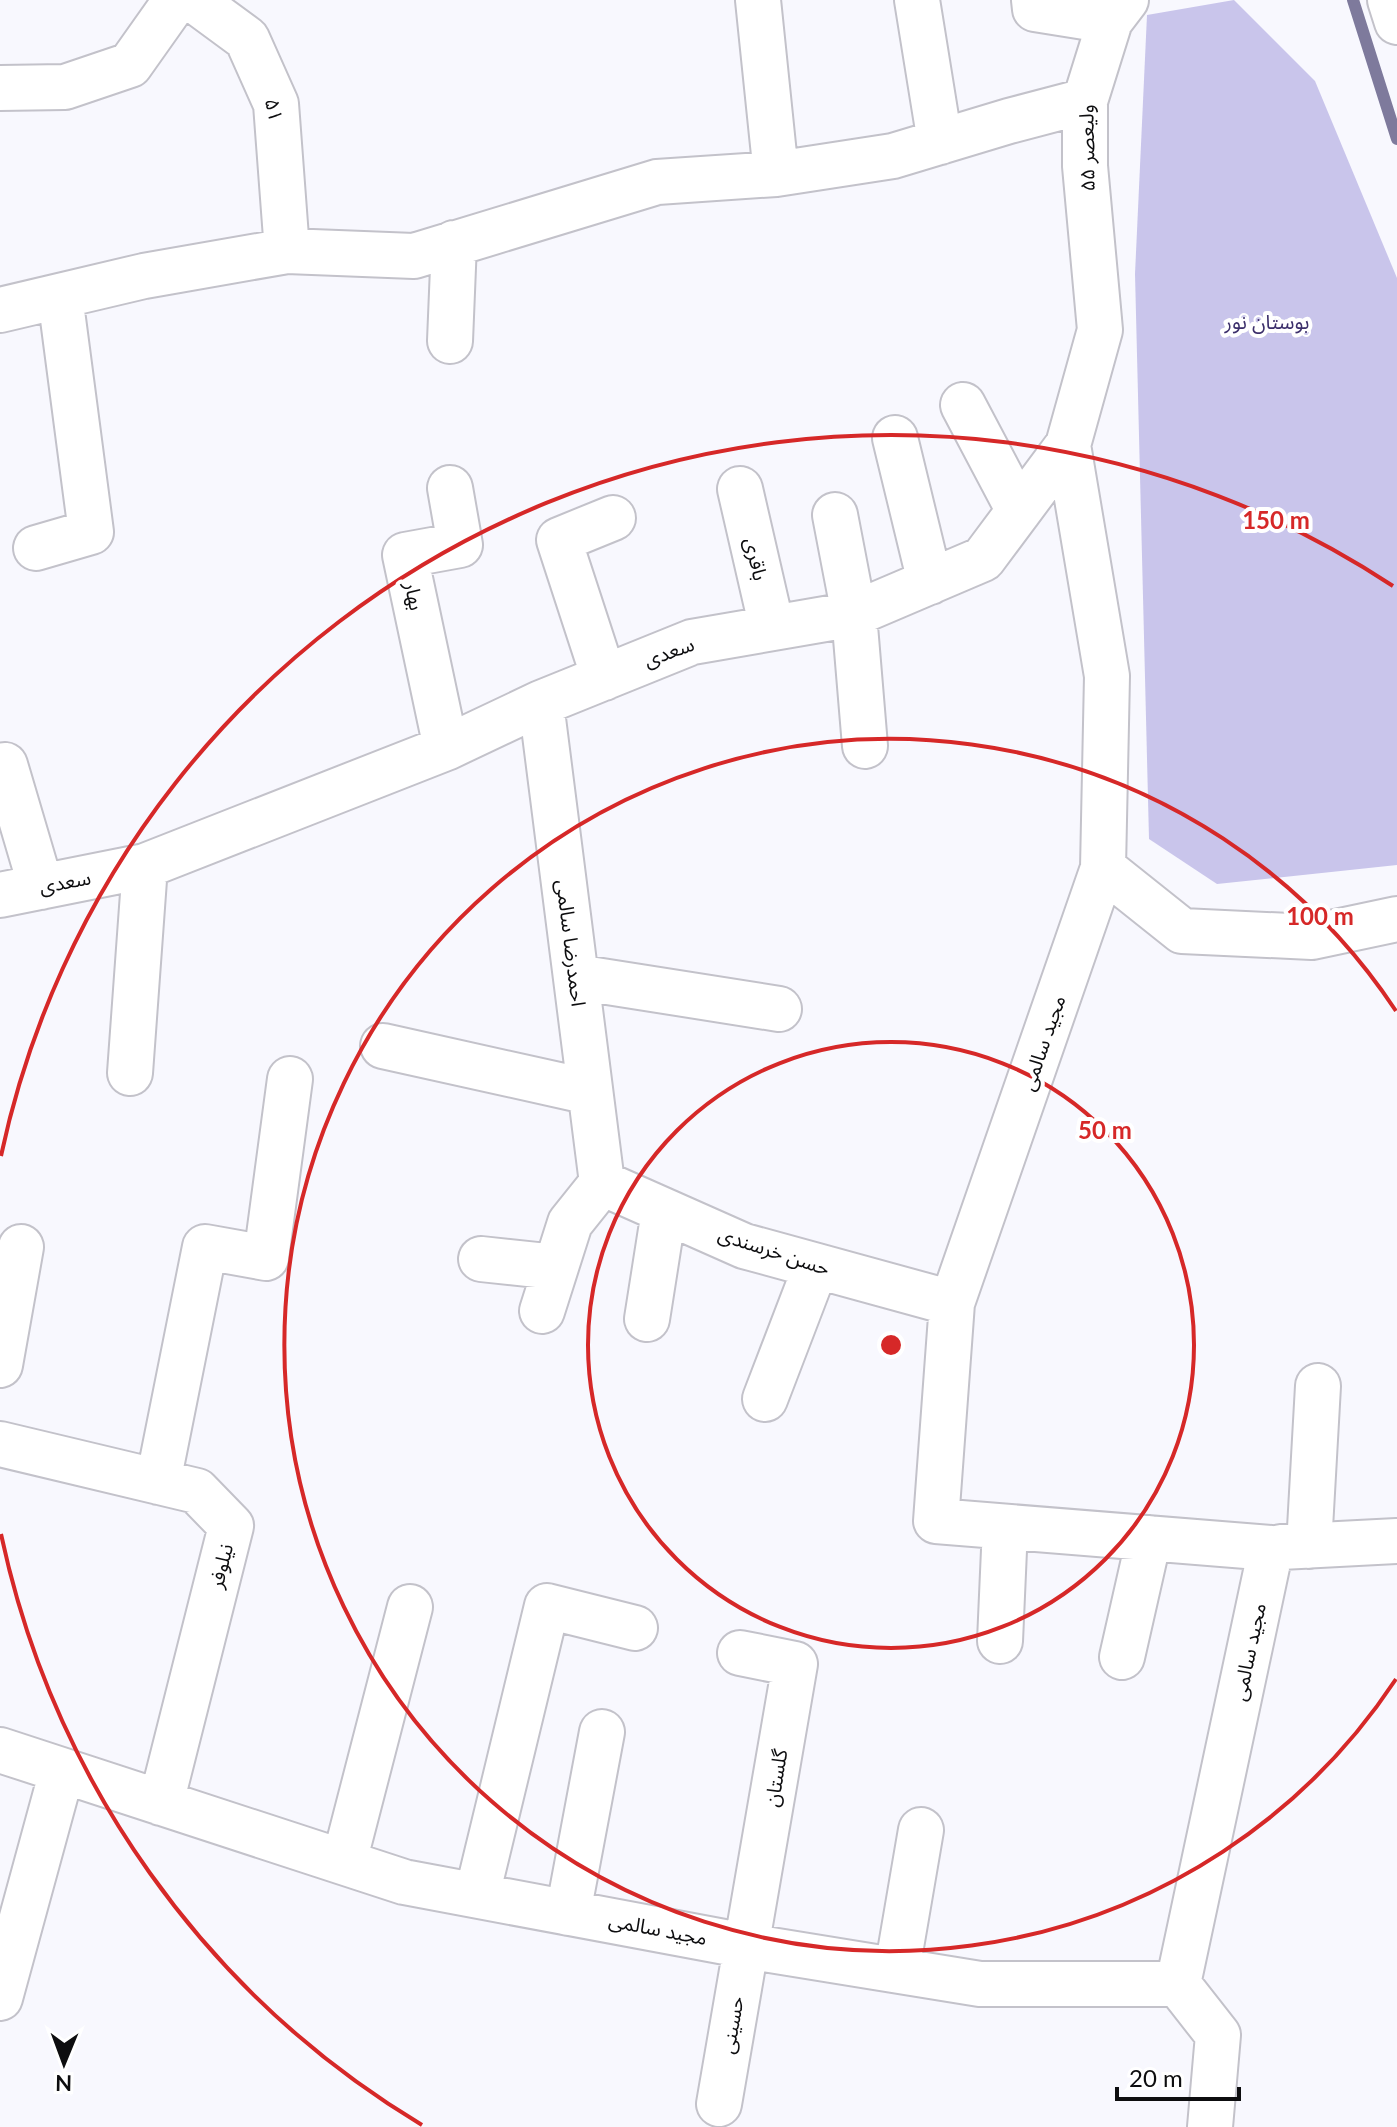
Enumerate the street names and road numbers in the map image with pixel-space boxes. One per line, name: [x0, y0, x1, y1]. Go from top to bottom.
street label: ۵۱: [261, 96, 289, 123]
street label: ۵۵ ولیعصر: [1073, 104, 1100, 192]
street label: باقری: [739, 535, 774, 583]
street label: بهار: [399, 578, 430, 613]
street label: سعدی: [640, 631, 698, 672]
street label: سعدی: [37, 864, 93, 899]
street label: احمدرضا سالمی: [551, 878, 592, 1008]
street label: مجید سالمی: [1015, 992, 1071, 1094]
street label: حسن خرسندی: [715, 1221, 833, 1280]
street label: نیلوفر: [203, 1541, 238, 1592]
street label: مجید سالمی: [1226, 1601, 1271, 1703]
street label: گلستان: [759, 1746, 793, 1809]
street label: مجید سالمی: [607, 1907, 709, 1950]
street label: حسینی: [714, 1994, 749, 2056]

